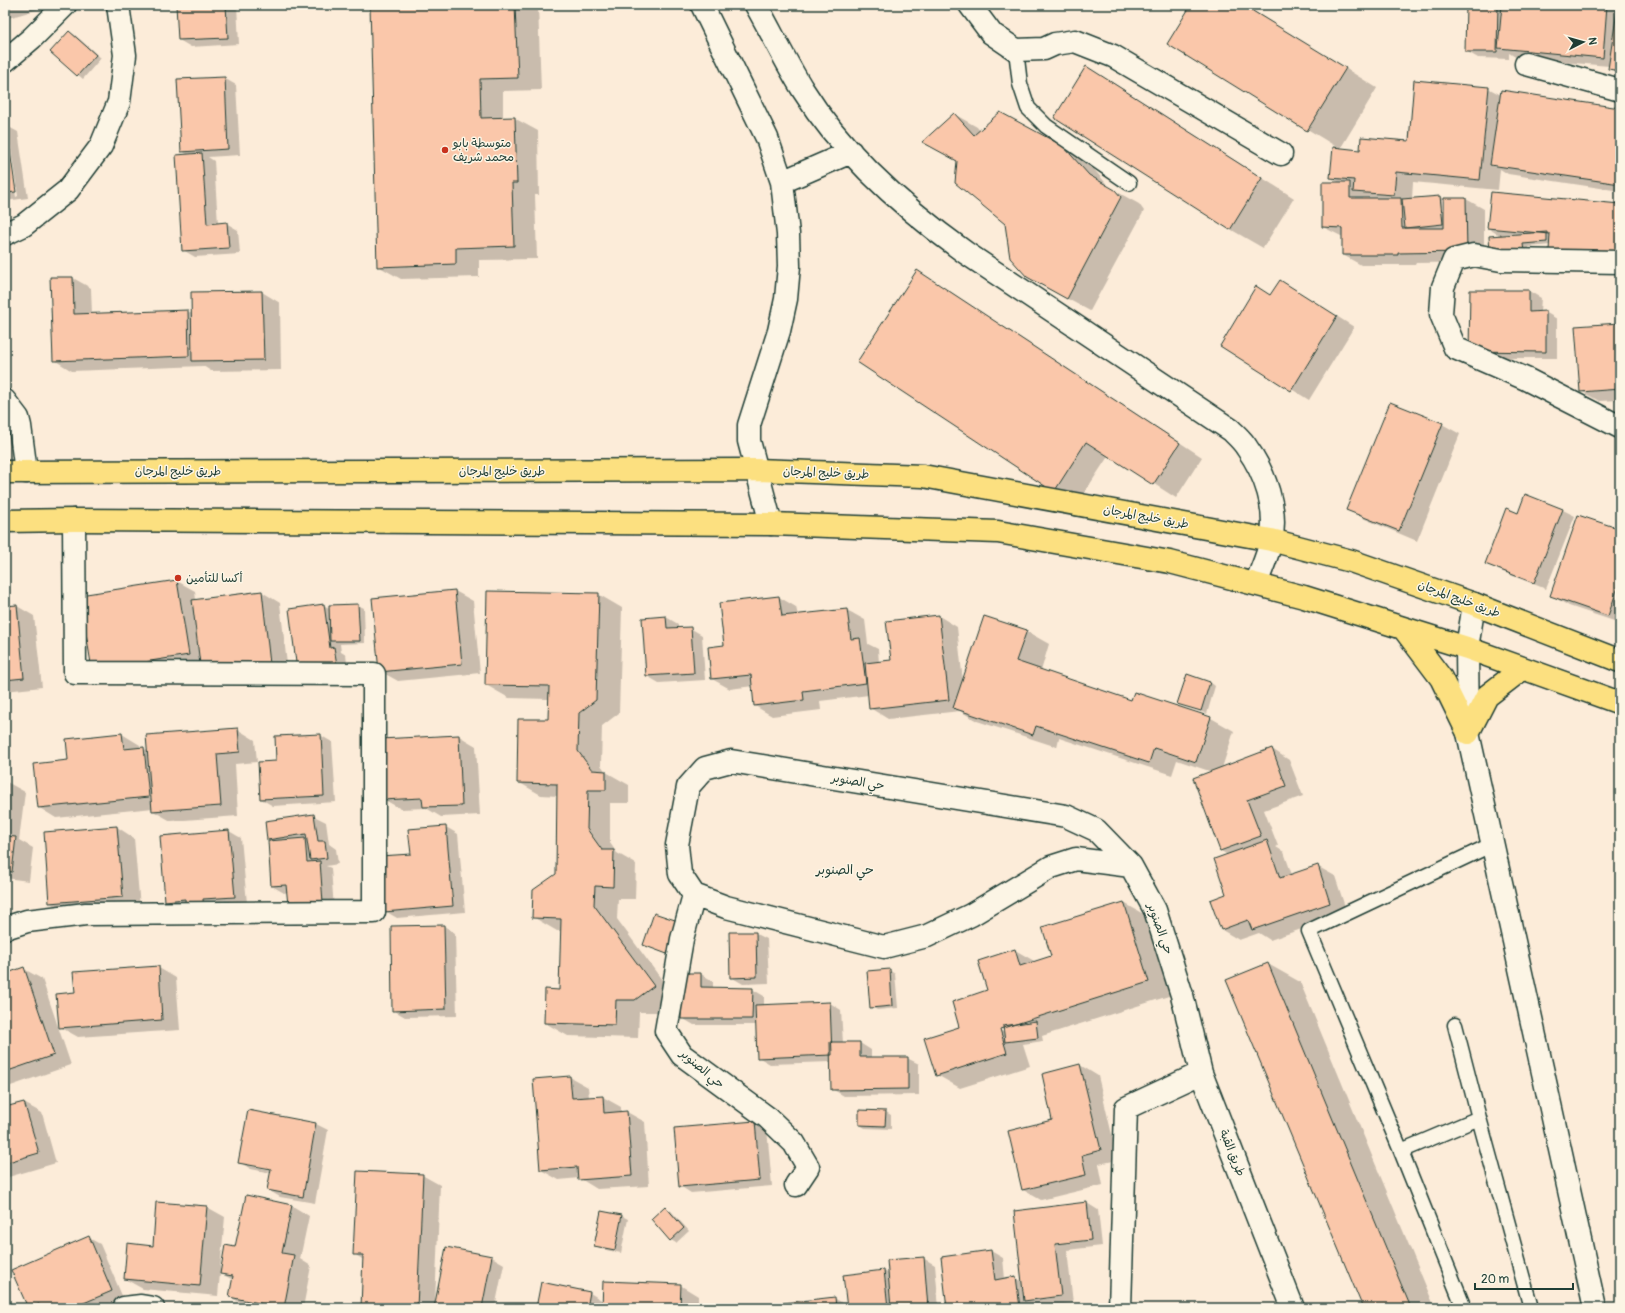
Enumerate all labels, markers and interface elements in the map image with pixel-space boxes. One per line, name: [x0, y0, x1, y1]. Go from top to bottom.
north arrow: [1563, 22, 1603, 62]
text: N: [1586, 37, 1599, 46]
place label: متوسطة بابو محمد شريف: [452, 136, 514, 165]
marker: متوسطة بابو محمد شريف: [440, 145, 450, 155]
street label: طريق خليج المرجان: [135, 464, 221, 480]
street label: طريق خليج المرجان: [459, 464, 545, 480]
street label: طريق خليج المرجان: [783, 464, 869, 483]
street label: طريق خليج المرجان: [1102, 502, 1190, 533]
place label: أكسا للتأمين: [186, 571, 243, 586]
marker: أكسا للتأمين: [173, 573, 183, 583]
street label: طريق خليج المرجان: [1415, 577, 1502, 622]
street label: حي الصنوبر: [829, 770, 886, 797]
district label: حي الصنوبر: [815, 862, 874, 881]
street label: حي الصنوبر: [1141, 900, 1176, 958]
street label: حي الصنوبر: [674, 1045, 727, 1094]
street label: طريق القبة: [1216, 1127, 1248, 1179]
scale bar: [1475, 1265, 1573, 1291]
text: 20 m: [1481, 1272, 1510, 1287]

